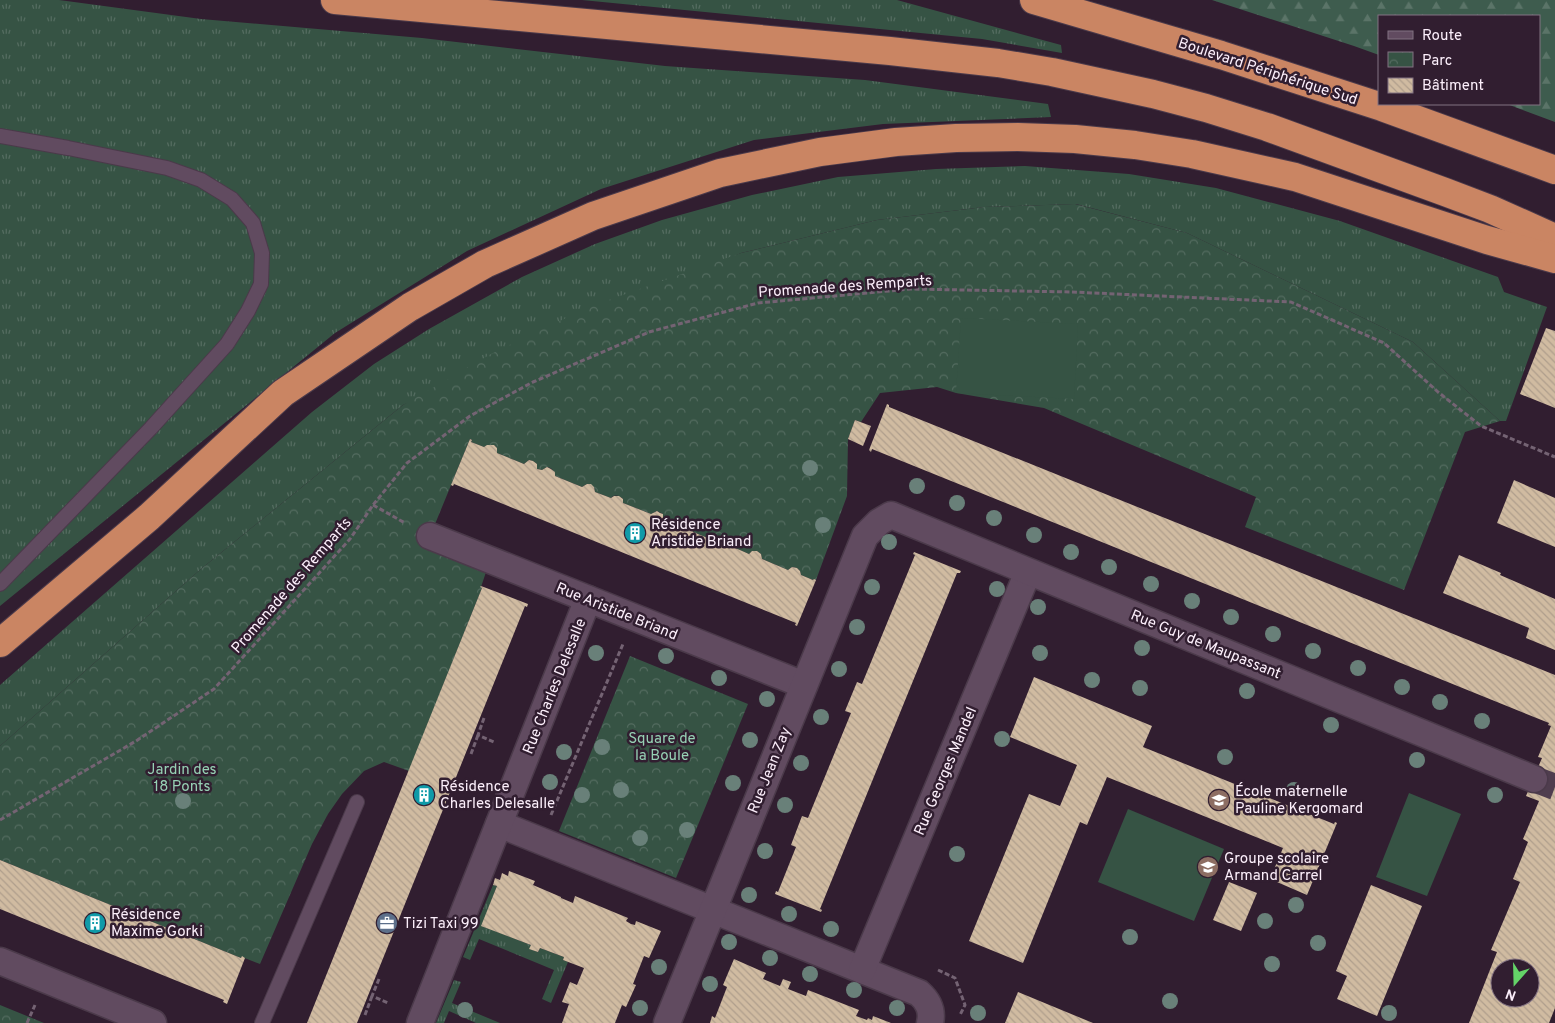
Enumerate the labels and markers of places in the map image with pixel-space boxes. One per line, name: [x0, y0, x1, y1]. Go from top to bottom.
place label: Résidence Aristide Briand: [651, 516, 751, 552]
building icon: Résidence Aristide Briand: [623, 521, 647, 545]
place label: Résidence Charles Delesalle: [440, 778, 555, 814]
place label: École maternelle Pauline Kergomard: [1235, 782, 1363, 819]
building icon: Résidence Charles Delesalle: [412, 783, 436, 807]
school or university icon: École maternelle Pauline Kergomard: [1207, 788, 1231, 812]
place label: Groupe scolaire Armand Carrel: [1224, 850, 1329, 886]
school or university icon: Groupe scolaire Armand Carrel: [1196, 855, 1220, 879]
place label: Résidence Maxime Gorki: [111, 906, 203, 942]
building icon: Résidence Maxime Gorki: [83, 911, 107, 935]
office icon: Tizi Taxi 99: [375, 911, 399, 935]
place label: Tizi Taxi 99: [403, 915, 479, 934]

